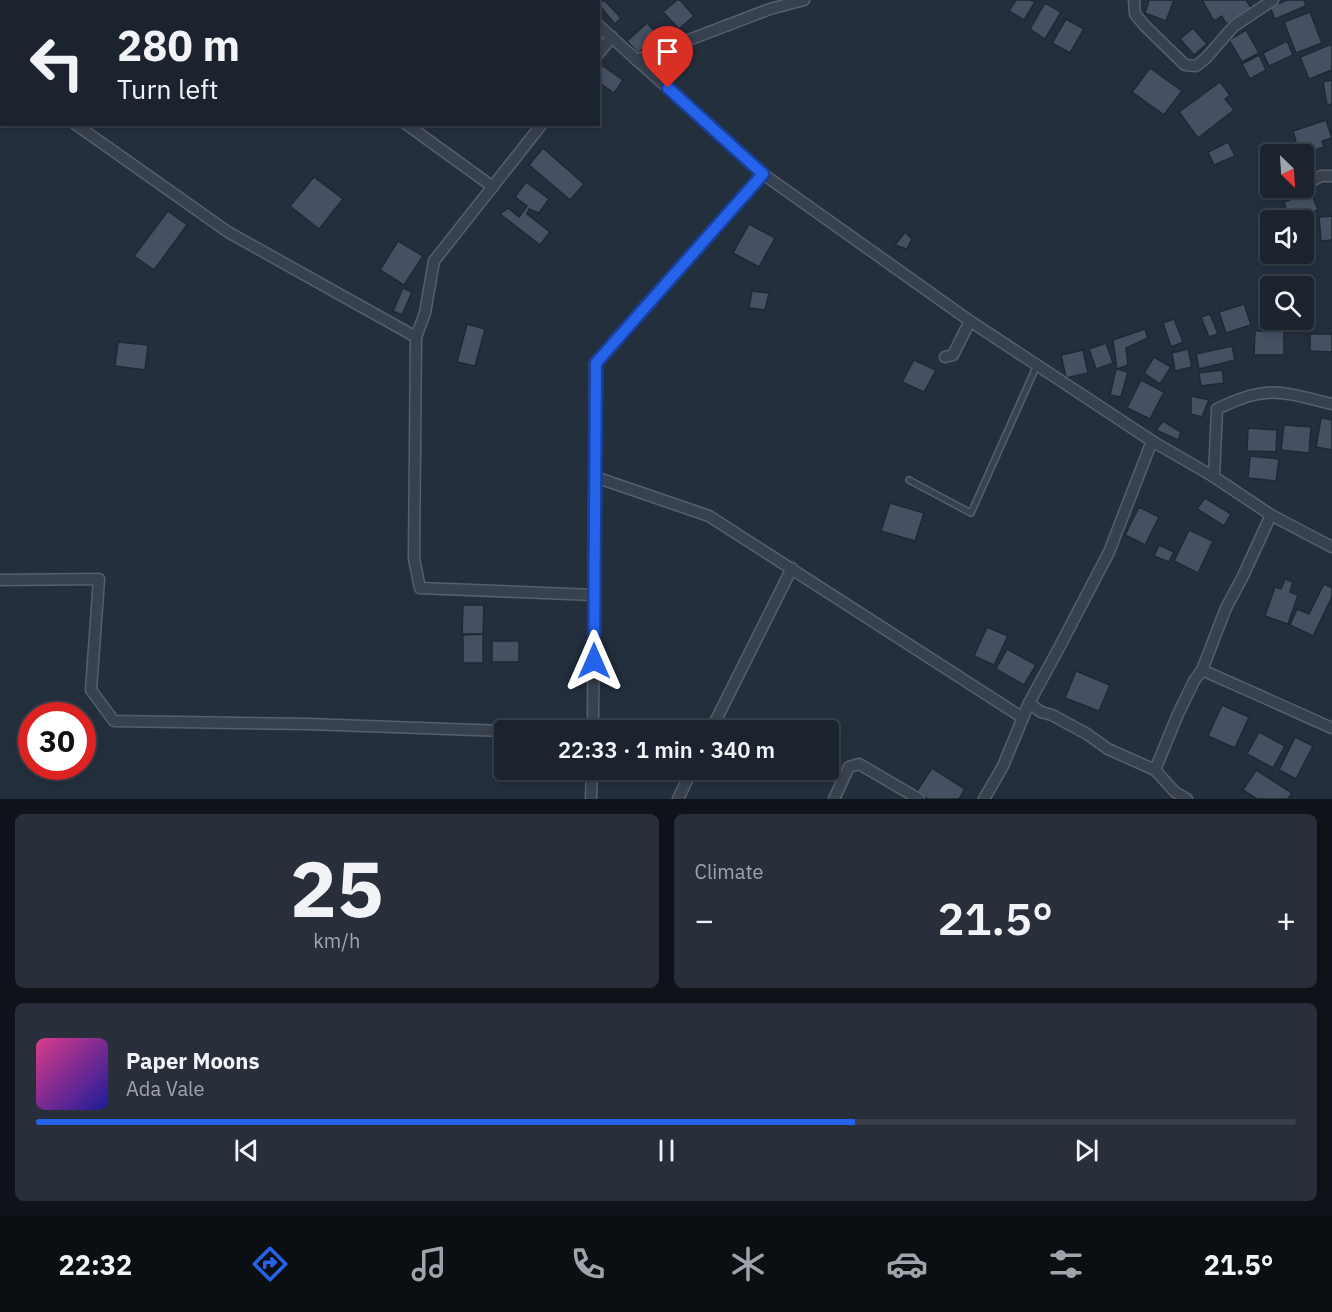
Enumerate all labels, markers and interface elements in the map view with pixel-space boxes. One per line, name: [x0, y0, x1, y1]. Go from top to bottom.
text: 280 m: [117, 18, 240, 73]
icon: left: [18, 24, 96, 102]
pin: [642, 26, 693, 88]
icon: arrive: [651, 35, 684, 68]
text: Turn left: [117, 71, 218, 106]
north arrow: [1260, 144, 1314, 198]
map controls: [1260, 144, 1314, 330]
button: sound: [1260, 210, 1314, 264]
button: search: [1260, 276, 1314, 330]
position arrow: [562, 629, 626, 693]
speed limit sign: 30: [18, 702, 96, 780]
text: 22:33 · 1 min · 340 m: [558, 735, 775, 764]
text: 25: [290, 837, 384, 938]
text: Climate: [695, 858, 763, 885]
text: 21.5°: [937, 889, 1053, 947]
text: −: [695, 898, 714, 941]
text: +: [1276, 898, 1296, 941]
text: km/h: [313, 927, 360, 954]
text: Paper Moons: [126, 1046, 259, 1075]
text: Ada Vale: [126, 1075, 205, 1102]
icon: previous: [230, 1134, 263, 1167]
icon: pause: [650, 1134, 683, 1167]
icon: next: [1070, 1134, 1103, 1167]
icon: directions: [249, 1243, 291, 1285]
icon: music: [408, 1243, 450, 1285]
icon: phone: [567, 1243, 609, 1285]
icon: climate: [727, 1243, 769, 1285]
icon: car: [886, 1243, 928, 1285]
icon: filters: [1045, 1243, 1087, 1285]
text: 22:32: [59, 1247, 132, 1282]
text: 21.5°: [1204, 1247, 1273, 1282]

